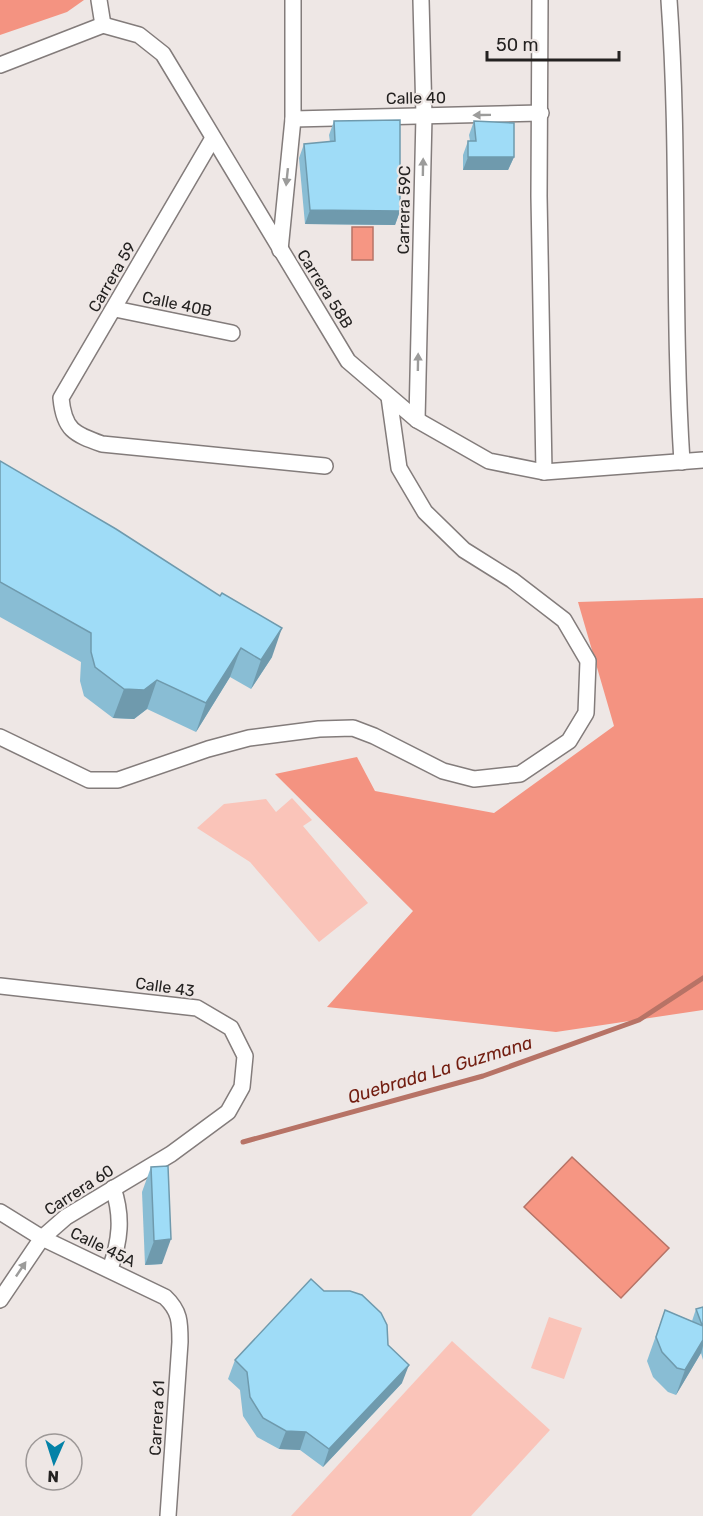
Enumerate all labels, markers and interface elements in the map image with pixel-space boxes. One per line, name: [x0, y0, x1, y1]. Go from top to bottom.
scale bar: [487, 24, 619, 62]
text: 50 m: [496, 34, 539, 56]
street label: Calle 40: [386, 88, 446, 108]
one-way arrow: [473, 110, 492, 120]
one-way arrow: [418, 157, 427, 176]
street label: Carrera 59C: [394, 165, 414, 255]
one-way arrow: [282, 168, 292, 187]
street label: Carrera 59: [84, 238, 140, 316]
street label: Carrera 58B: [293, 246, 357, 332]
street label: Calle 40B: [140, 287, 214, 321]
one-way arrow: [413, 352, 423, 371]
street label: Calle 43: [134, 973, 196, 1001]
water label: Quebrada La Guzmana: [345, 1031, 536, 1109]
street label: Carrera 60: [41, 1161, 117, 1219]
street label: Calle 45A: [67, 1223, 139, 1271]
one-way arrow: [15, 1261, 27, 1277]
street label: Carrera 61: [146, 1380, 168, 1456]
north arrow: [24, 1432, 84, 1492]
text: N: [47, 1467, 59, 1486]

